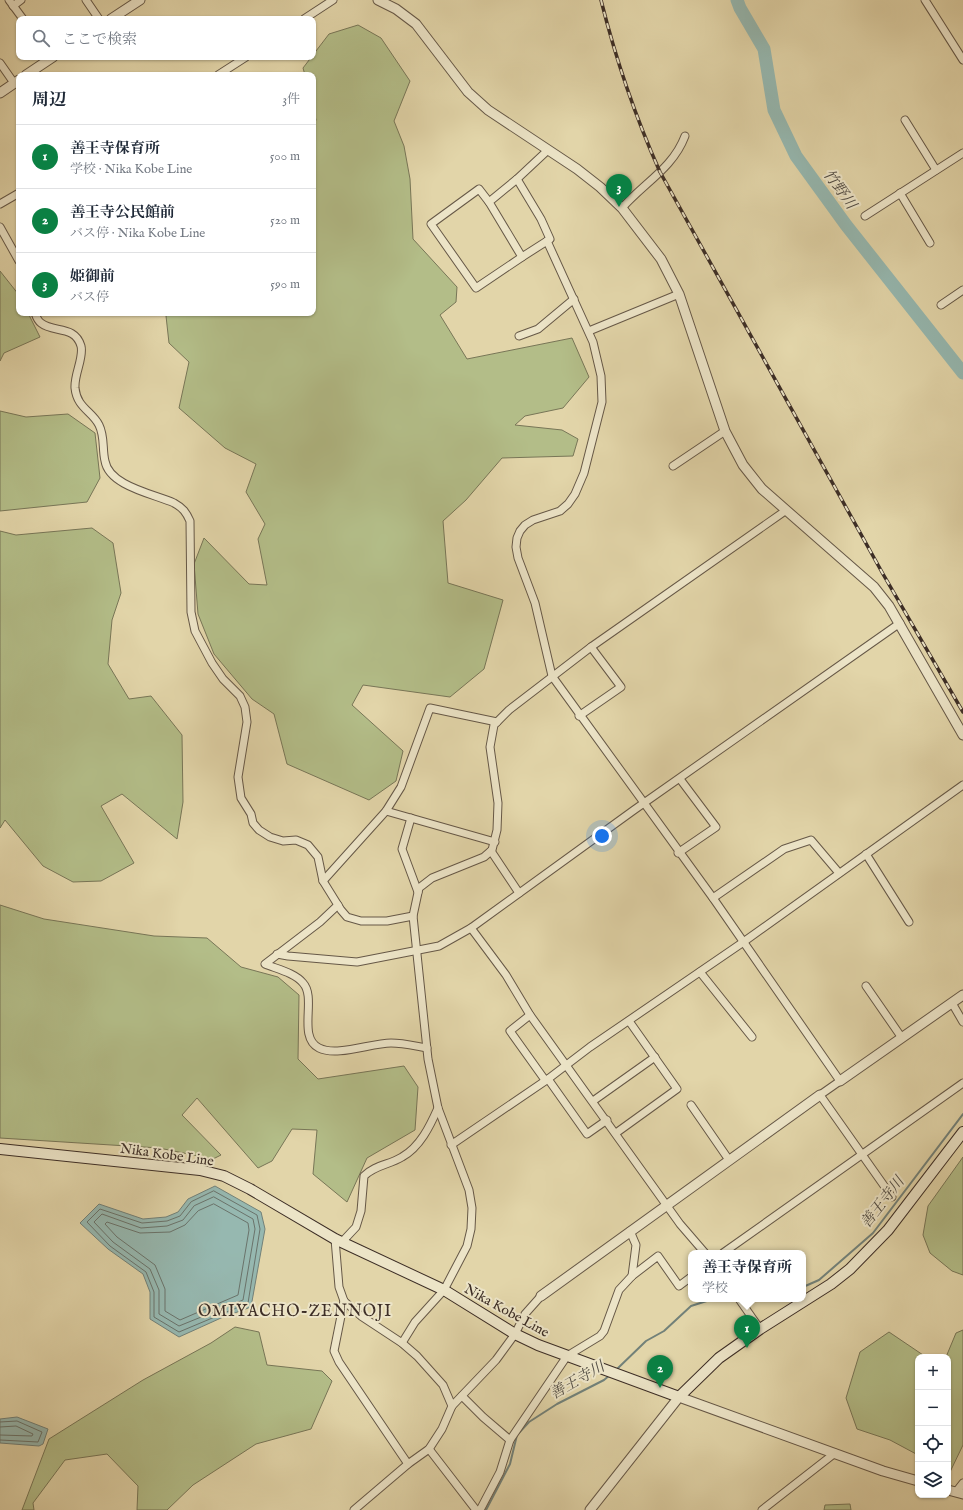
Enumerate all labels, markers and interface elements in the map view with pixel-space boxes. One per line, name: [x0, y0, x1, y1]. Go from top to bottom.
search box: [16, 16, 316, 60]
icon: search: [30, 27, 52, 49]
text: ここで検索: [62, 30, 137, 49]
text: 周辺: [32, 90, 66, 111]
text: 3件: [282, 91, 300, 108]
text: 善王寺保育所: [70, 139, 160, 158]
text: 1: [43, 148, 47, 165]
text: 500 m: [270, 148, 300, 165]
text: 学校 · Nika Kobe Line: [70, 161, 192, 178]
water label: 竹野川: [819, 166, 862, 215]
pin: 3: [606, 174, 632, 207]
text: 善王寺公民館前: [70, 203, 175, 222]
text: 2: [42, 212, 48, 229]
text: 520 m: [270, 212, 300, 229]
text: バス停 · Nika Kobe Line: [70, 225, 205, 242]
text: 姫御前: [70, 267, 115, 286]
text: 3: [43, 276, 47, 293]
text: 590 m: [270, 276, 300, 293]
text: バス停: [70, 289, 109, 306]
your location: [592, 826, 612, 846]
street label: Nika Kobe Line: [119, 1140, 215, 1171]
water label: 善王寺川: [856, 1171, 910, 1232]
popup: [688, 1250, 806, 1302]
text: 善王寺保育所: [702, 1258, 792, 1277]
street label: Nika Kobe Line: [461, 1280, 553, 1342]
text: 学校: [702, 1280, 728, 1297]
district label: OMIYACHO-ZENNOJI: [198, 1302, 392, 1322]
pin: 1: [734, 1315, 760, 1348]
map controls: [915, 1354, 951, 1498]
button: +: [915, 1354, 951, 1390]
pin: 2: [647, 1355, 673, 1388]
water label: 善王寺川: [547, 1356, 610, 1404]
button: −: [915, 1390, 951, 1426]
button: locate: [915, 1426, 951, 1462]
button: layers: [915, 1462, 951, 1498]

